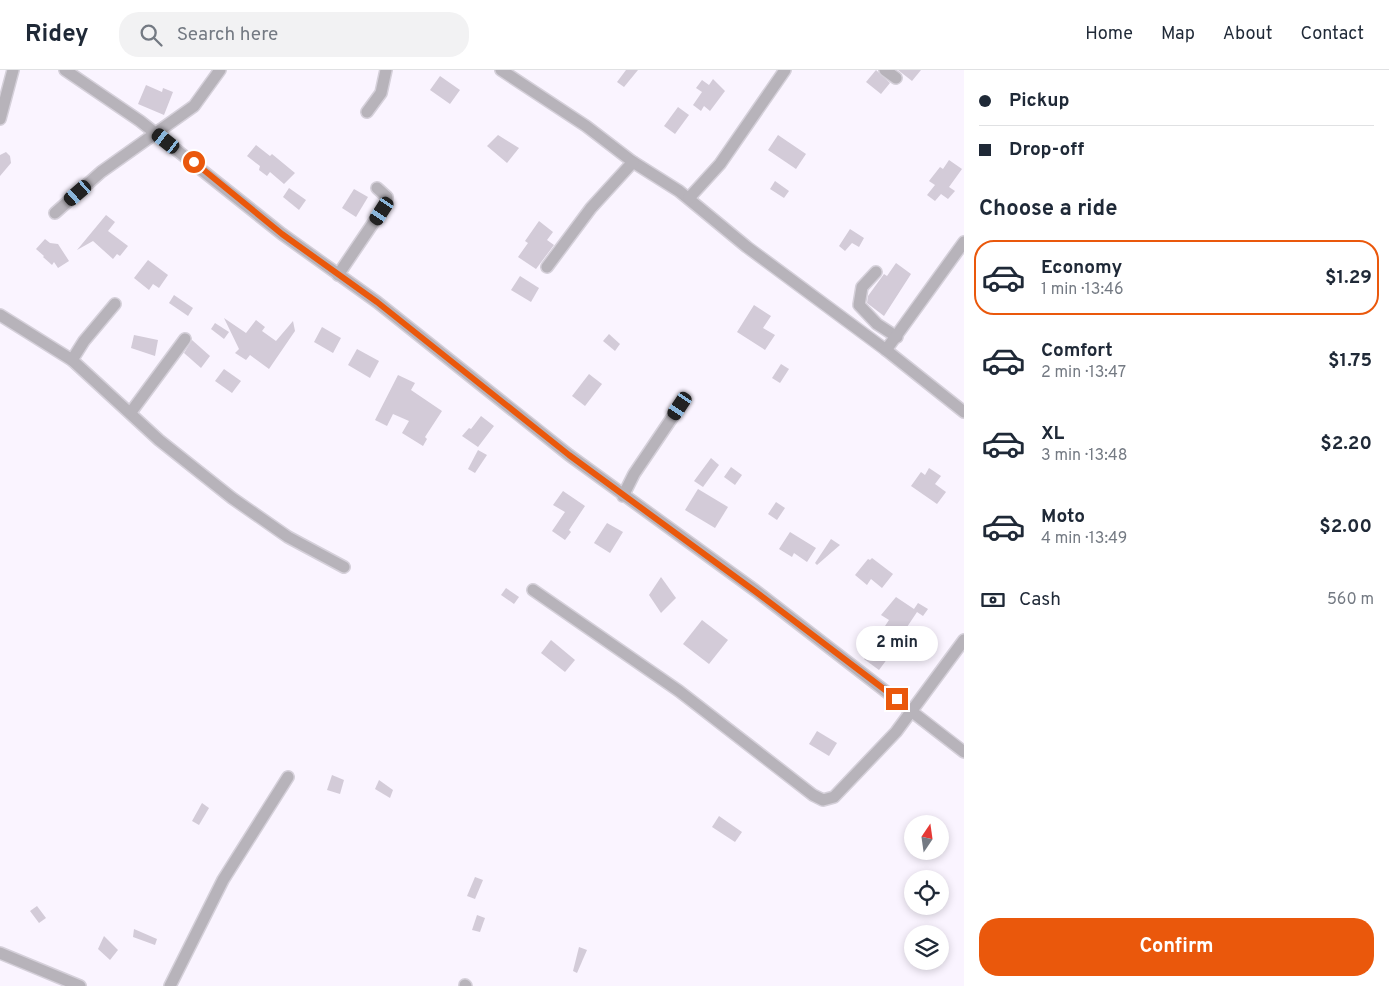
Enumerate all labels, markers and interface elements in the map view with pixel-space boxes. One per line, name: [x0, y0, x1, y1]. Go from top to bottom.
search box: [119, 12, 469, 57]
text: Ridey: [25, 20, 89, 50]
icon: search: [137, 21, 165, 49]
text: Search here: [177, 23, 278, 47]
text: Home: [1085, 23, 1133, 46]
text: Map: [1161, 23, 1195, 46]
text: About: [1223, 23, 1272, 46]
text: Contact: [1300, 23, 1364, 46]
text: Pickup: [1009, 89, 1069, 113]
car: [149, 126, 182, 156]
text: Drop-off: [1009, 138, 1084, 162]
route start: [183, 151, 205, 173]
car: [61, 177, 94, 209]
car: [367, 194, 396, 228]
text: Choose a ride: [979, 196, 1117, 223]
icon: car: [981, 255, 1026, 300]
text: Economy: [1041, 256, 1122, 280]
text: $1.29: [1325, 266, 1372, 290]
text: 1 min · 13:46: [1041, 280, 1124, 300]
icon: car: [981, 338, 1026, 383]
text: Comfort: [1041, 339, 1113, 363]
text: $1.75: [1328, 349, 1372, 373]
text: 2 min · 13:47: [1041, 363, 1126, 383]
car: [665, 389, 694, 423]
icon: car: [981, 421, 1026, 466]
text: XL: [1041, 422, 1064, 446]
text: $2.20: [1320, 432, 1372, 456]
text: 3 min · 13:48: [1041, 446, 1127, 466]
icon: car: [981, 504, 1026, 549]
text: Moto: [1041, 505, 1085, 529]
text: $2.00: [1319, 515, 1372, 539]
text: 4 min · 13:49: [1041, 529, 1127, 549]
icon: cash: [979, 586, 1007, 614]
text: Cash: [1019, 588, 1061, 612]
text: 560 m: [1327, 590, 1374, 610]
callout: 2 min: [856, 626, 938, 662]
text: 2 min: [876, 633, 918, 653]
route end: [886, 688, 908, 710]
north arrow: [904, 815, 949, 860]
map controls: [904, 815, 949, 970]
button: locate: [904, 870, 949, 915]
button: Confirm: [979, 918, 1374, 976]
button: layers: [904, 925, 949, 970]

